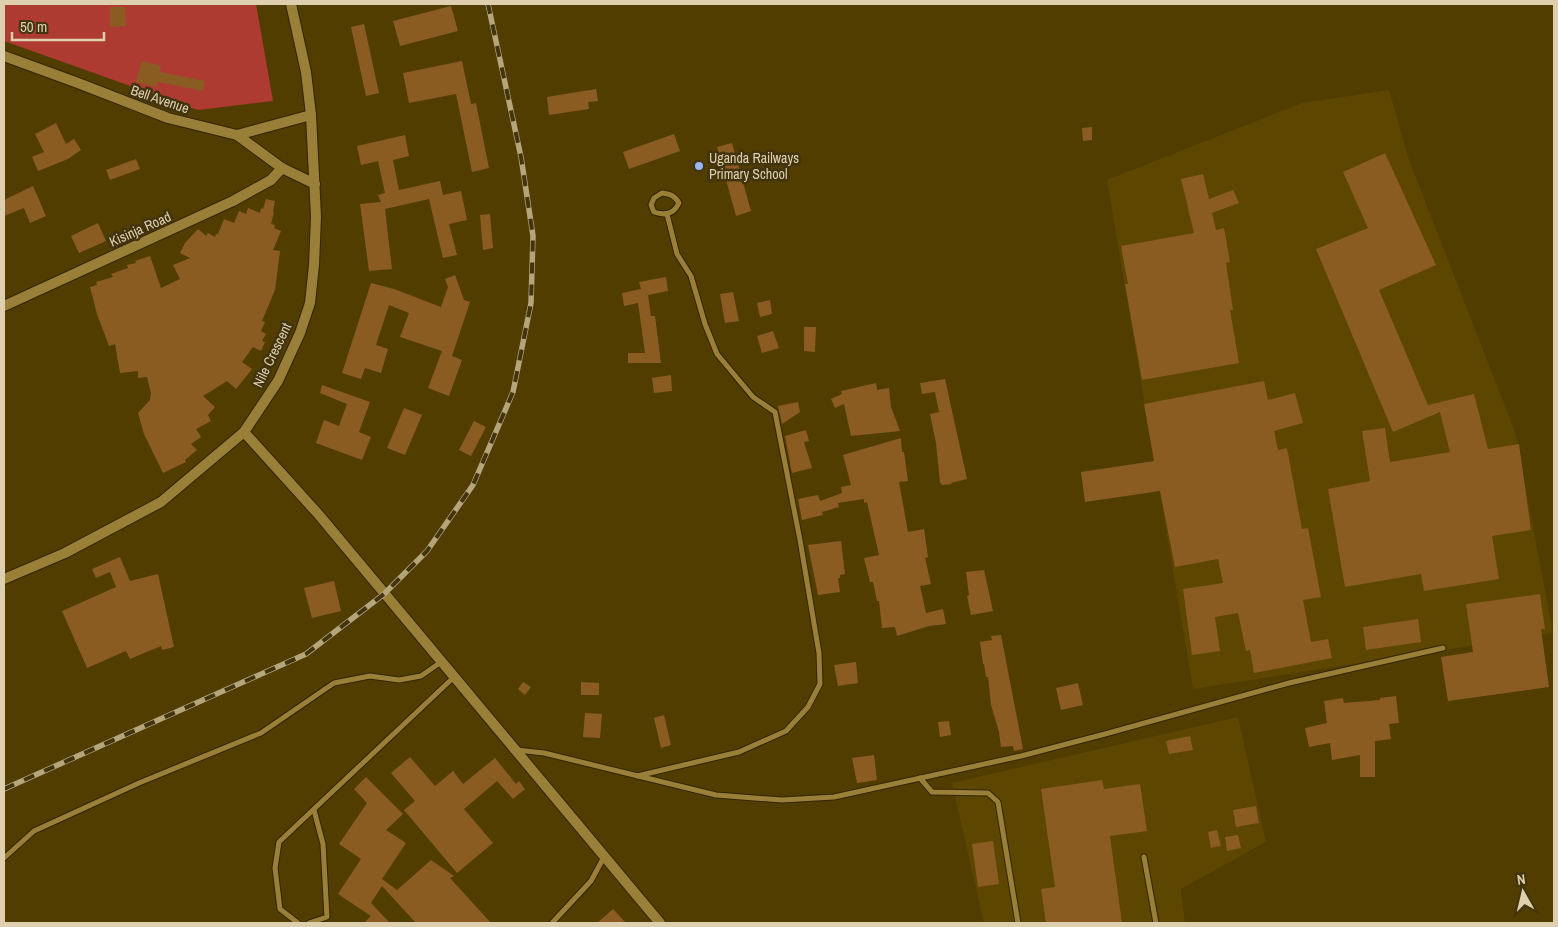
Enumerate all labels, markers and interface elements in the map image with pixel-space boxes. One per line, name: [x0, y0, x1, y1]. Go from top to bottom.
scale bar: [12, 10, 105, 42]
text: 50 m: [20, 16, 47, 37]
street label: Bell Avenue: [128, 81, 192, 117]
place label: Uganda Railways Primary School: [709, 149, 799, 183]
marker: Uganda Railways Primary School: [693, 160, 705, 172]
street label: Kisinja Road: [106, 207, 174, 251]
street label: Nile Crescent: [249, 320, 295, 390]
north arrow: [1498, 867, 1548, 917]
text: N: [1516, 870, 1527, 889]

